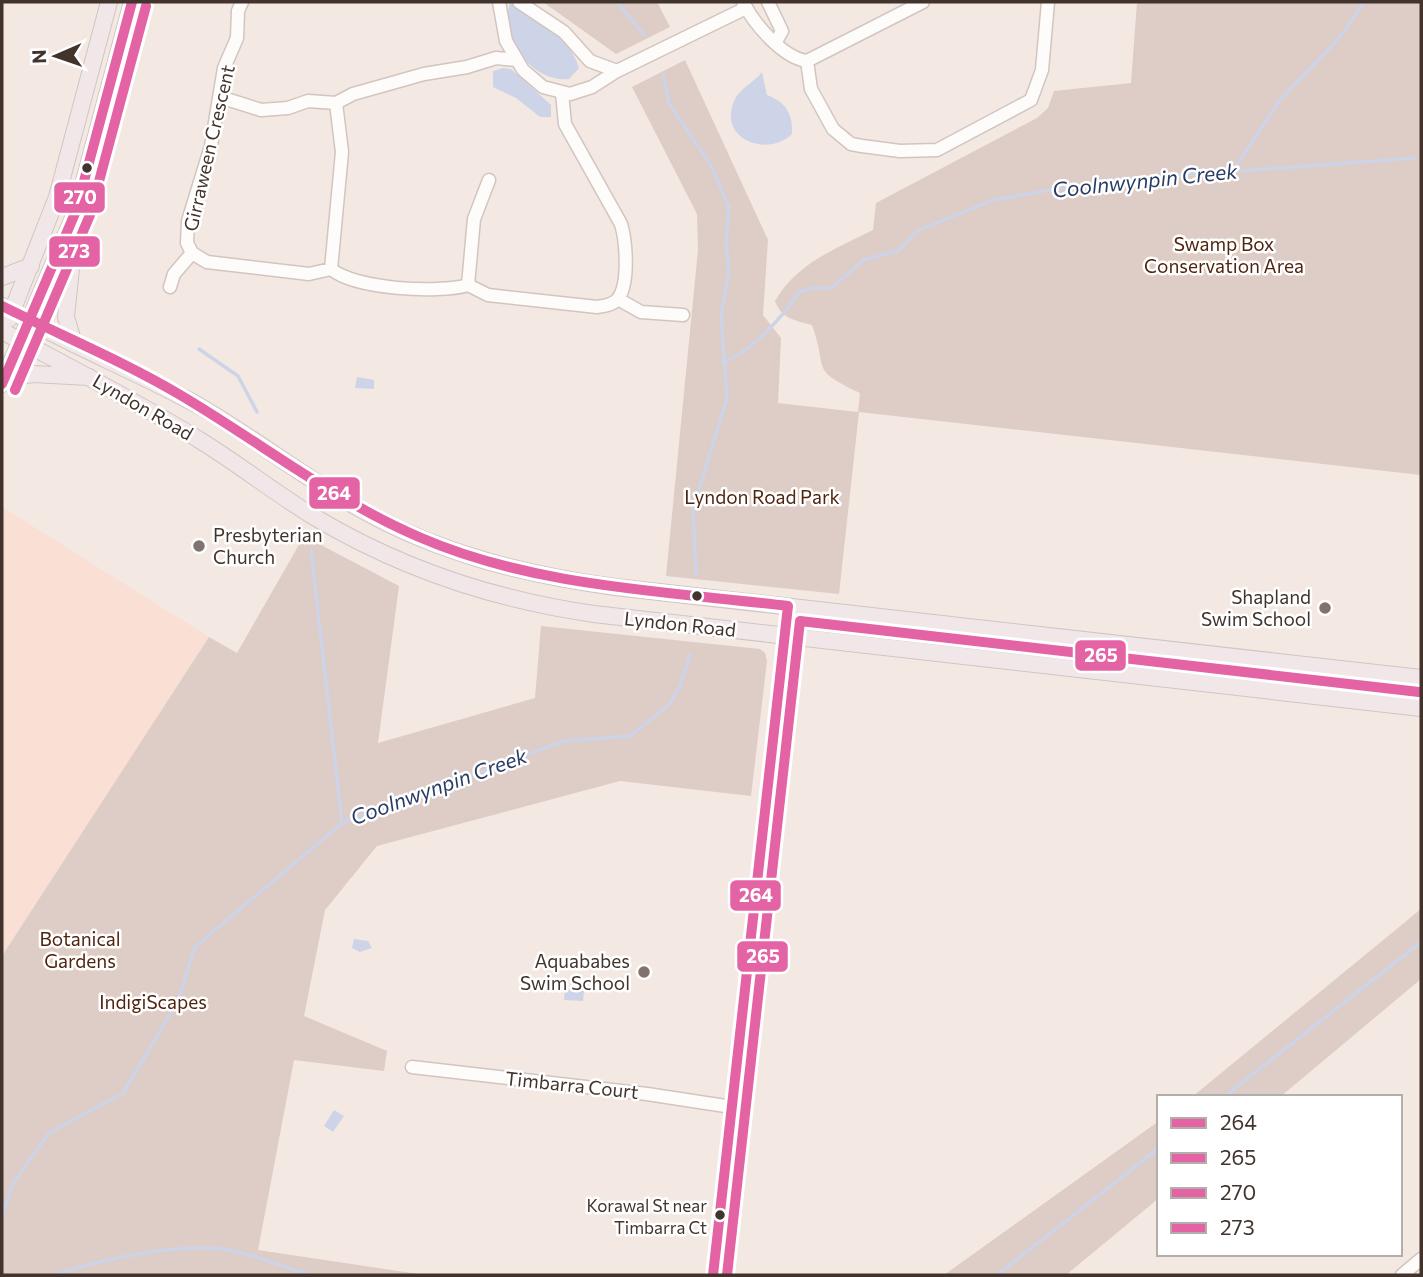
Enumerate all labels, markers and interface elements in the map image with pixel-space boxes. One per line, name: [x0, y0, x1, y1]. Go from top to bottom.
north arrow: [21, 21, 91, 91]
text: N: [27, 49, 50, 64]
street label: Girraween Crescent: [178, 62, 239, 233]
water label: Coolnwynpin Creek: [1051, 157, 1239, 202]
unlabelled marker: [80, 161, 94, 175]
line badge: 270: [53, 181, 106, 214]
text: 270: [63, 185, 97, 208]
park label: Swamp Box Conservation Area: [1144, 232, 1304, 277]
line badge: 273: [48, 235, 101, 268]
text: 273: [58, 239, 90, 262]
street label: Lyndon Road: [89, 369, 198, 445]
line badge: 264: [308, 476, 361, 510]
text: 264: [317, 481, 351, 504]
park label: Lyndon Road Park: [684, 485, 840, 508]
place label: Presbyterian Church: [213, 523, 323, 568]
marker: Presbyterian Church: [191, 538, 207, 554]
place label: Shapland Swim School: [1201, 585, 1311, 630]
unlabelled marker: [690, 589, 704, 603]
marker: Shapland Swim School: [1317, 600, 1333, 616]
street label: Lyndon Road: [623, 606, 737, 641]
line badge: 265: [1074, 639, 1127, 672]
text: 265: [1084, 643, 1118, 666]
water label: Coolnwynpin Creek: [347, 742, 531, 829]
line badge: 264: [729, 879, 782, 912]
text: 264: [739, 883, 773, 906]
park label: Botanical Gardens: [39, 927, 121, 972]
line badge: 265: [736, 940, 789, 973]
text: 265: [746, 944, 780, 967]
place label: Aquababes Swim School: [520, 949, 630, 994]
marker: Aquababes Swim School: [636, 964, 652, 980]
park label: IndigiScapes: [99, 990, 207, 1013]
street label: Timbarra Court: [504, 1066, 640, 1103]
legend: [1157, 1095, 1402, 1256]
text: 264: [1220, 1109, 1257, 1134]
text: 265: [1220, 1144, 1256, 1169]
text: 270: [1220, 1179, 1256, 1204]
place label: Korawal St near Timbarra Ct: [586, 1195, 707, 1238]
marker: Korawal St near Timbarra Ct: [713, 1208, 727, 1222]
text: 273: [1220, 1214, 1255, 1239]

